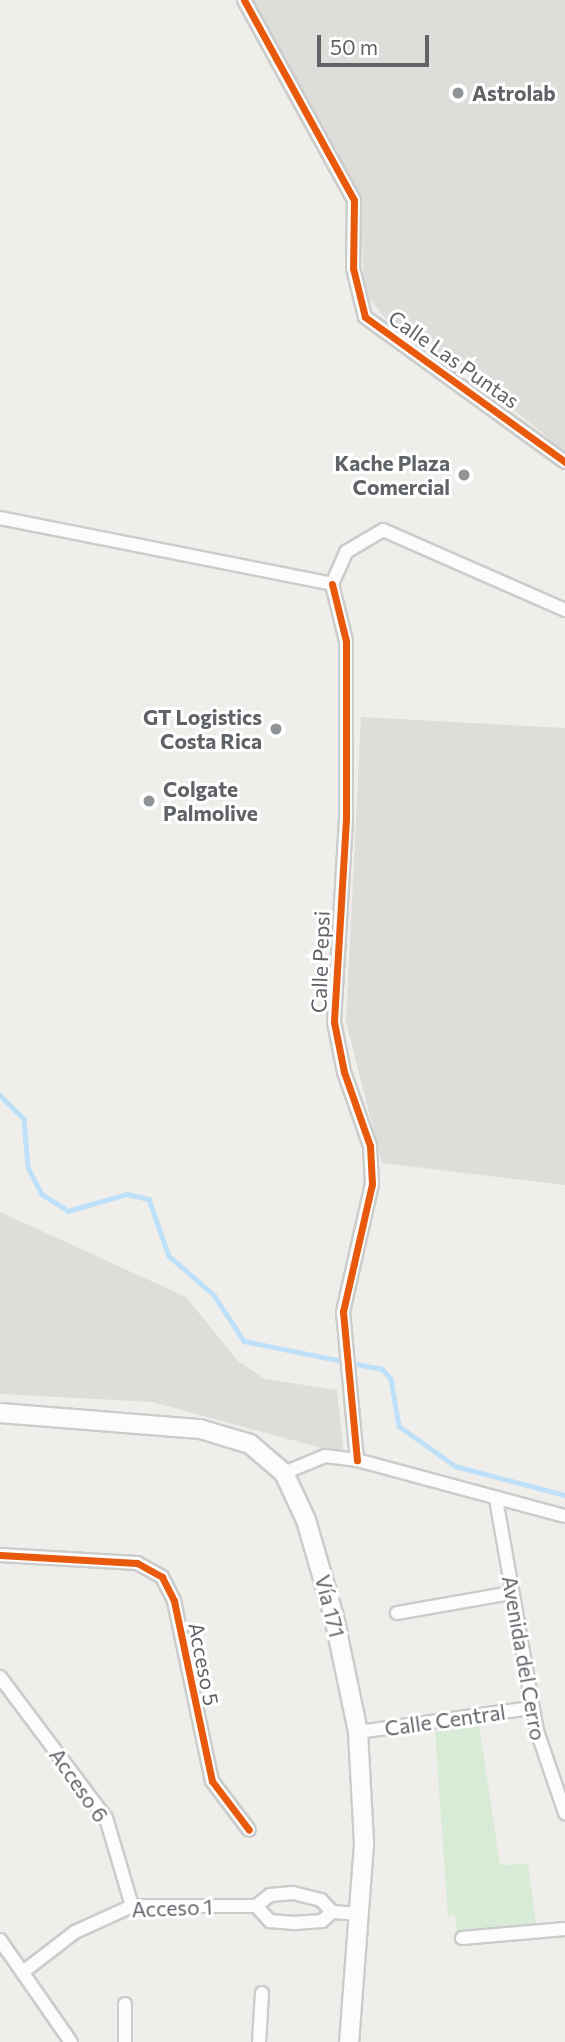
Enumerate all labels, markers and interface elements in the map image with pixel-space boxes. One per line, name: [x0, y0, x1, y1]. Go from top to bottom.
scale bar: [320, 21, 432, 65]
text: 50 m: [330, 34, 378, 59]
place label: Astrolab: [472, 80, 556, 106]
marker: Astrolab: [450, 85, 466, 101]
street label: Calle Las Puntas: [384, 305, 524, 413]
place label: Kache Plaza Comercial: [335, 450, 450, 500]
marker: Kache Plaza Comercial: [456, 467, 472, 483]
place label: GT Logistics Costa Rica: [143, 704, 262, 754]
marker: GT Logistics Costa Rica: [268, 721, 284, 737]
place label: Colgate Palmolive: [163, 776, 258, 826]
marker: Colgate Palmolive: [141, 793, 157, 809]
street label: Calle Pepsi: [306, 910, 334, 1014]
street label: Vía 171: [310, 1572, 350, 1640]
street label: Avenida del Cerro: [497, 1574, 551, 1742]
street label: Acceso 5: [184, 1620, 224, 1708]
street label: Calle Central: [383, 1699, 507, 1741]
street label: Acceso 6: [44, 1743, 114, 1827]
street label: Acceso 1: [131, 1894, 213, 1922]

